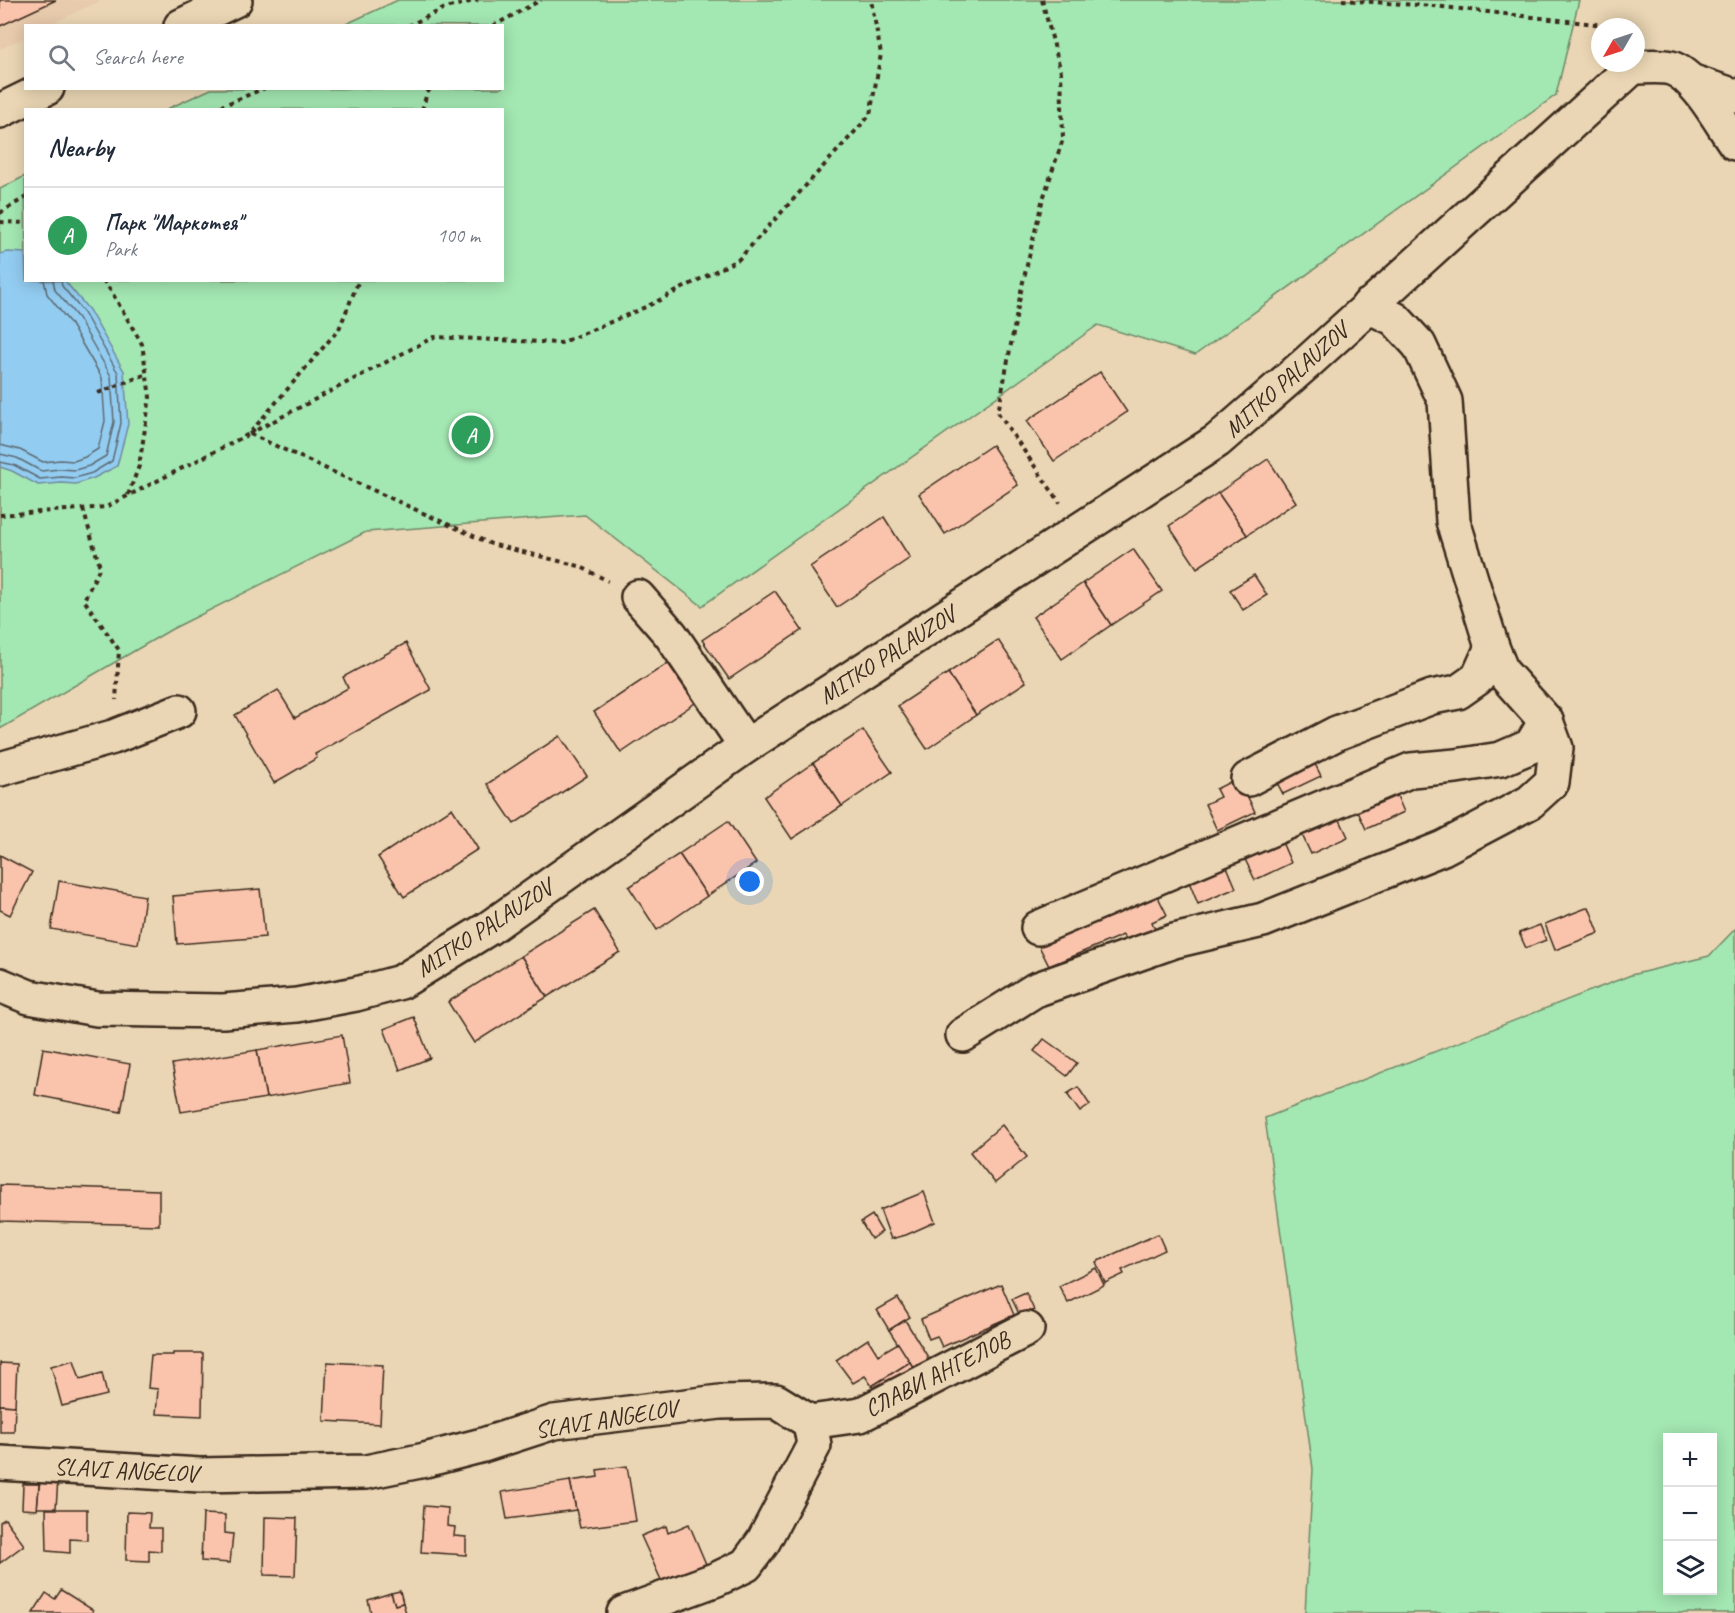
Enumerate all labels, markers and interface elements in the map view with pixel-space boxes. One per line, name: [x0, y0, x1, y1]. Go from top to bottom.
north arrow: [1591, 18, 1645, 72]
search box: [24, 24, 504, 90]
icon: search: [45, 41, 78, 74]
text: Search here: [93, 43, 183, 71]
text: Nearby: [48, 131, 113, 164]
text: Парк "Маркотея": [105, 209, 242, 237]
text: A: [62, 223, 73, 248]
text: 100 m: [437, 223, 480, 248]
text: Park: [105, 237, 137, 262]
street label: MITKO PALAUZOV: [1218, 313, 1358, 444]
pin: A: [452, 412, 490, 458]
street label: MITKO PALAUZOV: [813, 597, 965, 710]
your location: [735, 867, 764, 896]
street label: MITKO PALAUZOV: [410, 870, 562, 983]
street label: СЛАВИ АНГЕЛОВ: [859, 1324, 1016, 1423]
street label: SLAVI ANGELOV: [533, 1392, 683, 1445]
map controls: [1663, 1433, 1717, 1595]
button: +: [1663, 1433, 1717, 1487]
street label: SLAVI ANGELOV: [54, 1451, 203, 1489]
button: −: [1663, 1487, 1717, 1541]
button: layers: [1663, 1541, 1717, 1595]

